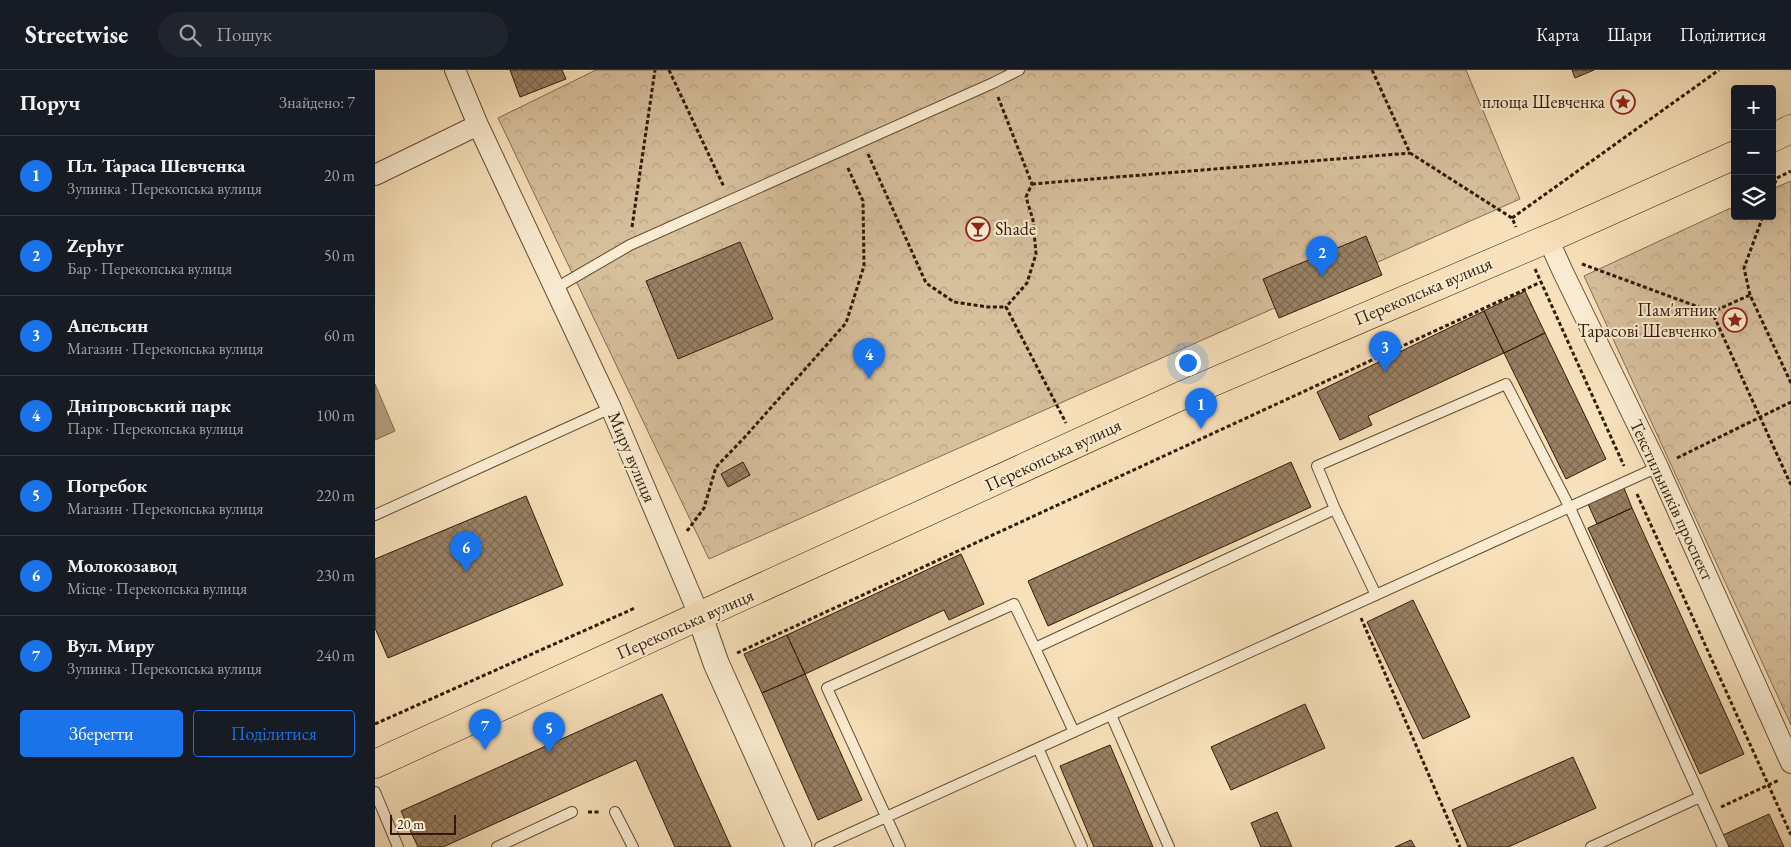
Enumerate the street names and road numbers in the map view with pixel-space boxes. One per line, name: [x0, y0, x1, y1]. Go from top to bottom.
street label: Перекопська вулиця: [1350, 251, 1495, 330]
street label: Миру вулиця: [603, 408, 662, 506]
street label: Перекопська вулиця: [981, 413, 1125, 496]
street label: Текстильників проспект: [1625, 416, 1720, 584]
street label: Перекопська вулиця: [613, 583, 757, 664]

